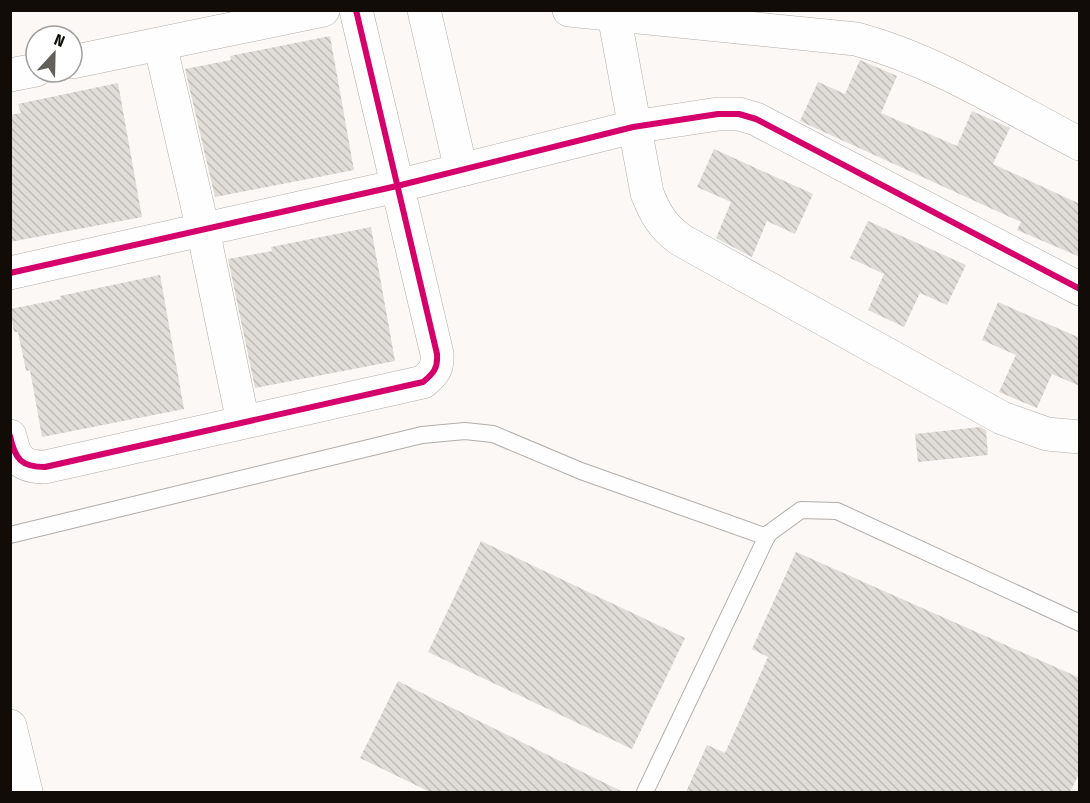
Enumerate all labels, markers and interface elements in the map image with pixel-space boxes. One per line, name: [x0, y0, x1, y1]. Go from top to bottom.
north arrow: [24, 24, 84, 84]
text: N: [51, 30, 67, 51]

